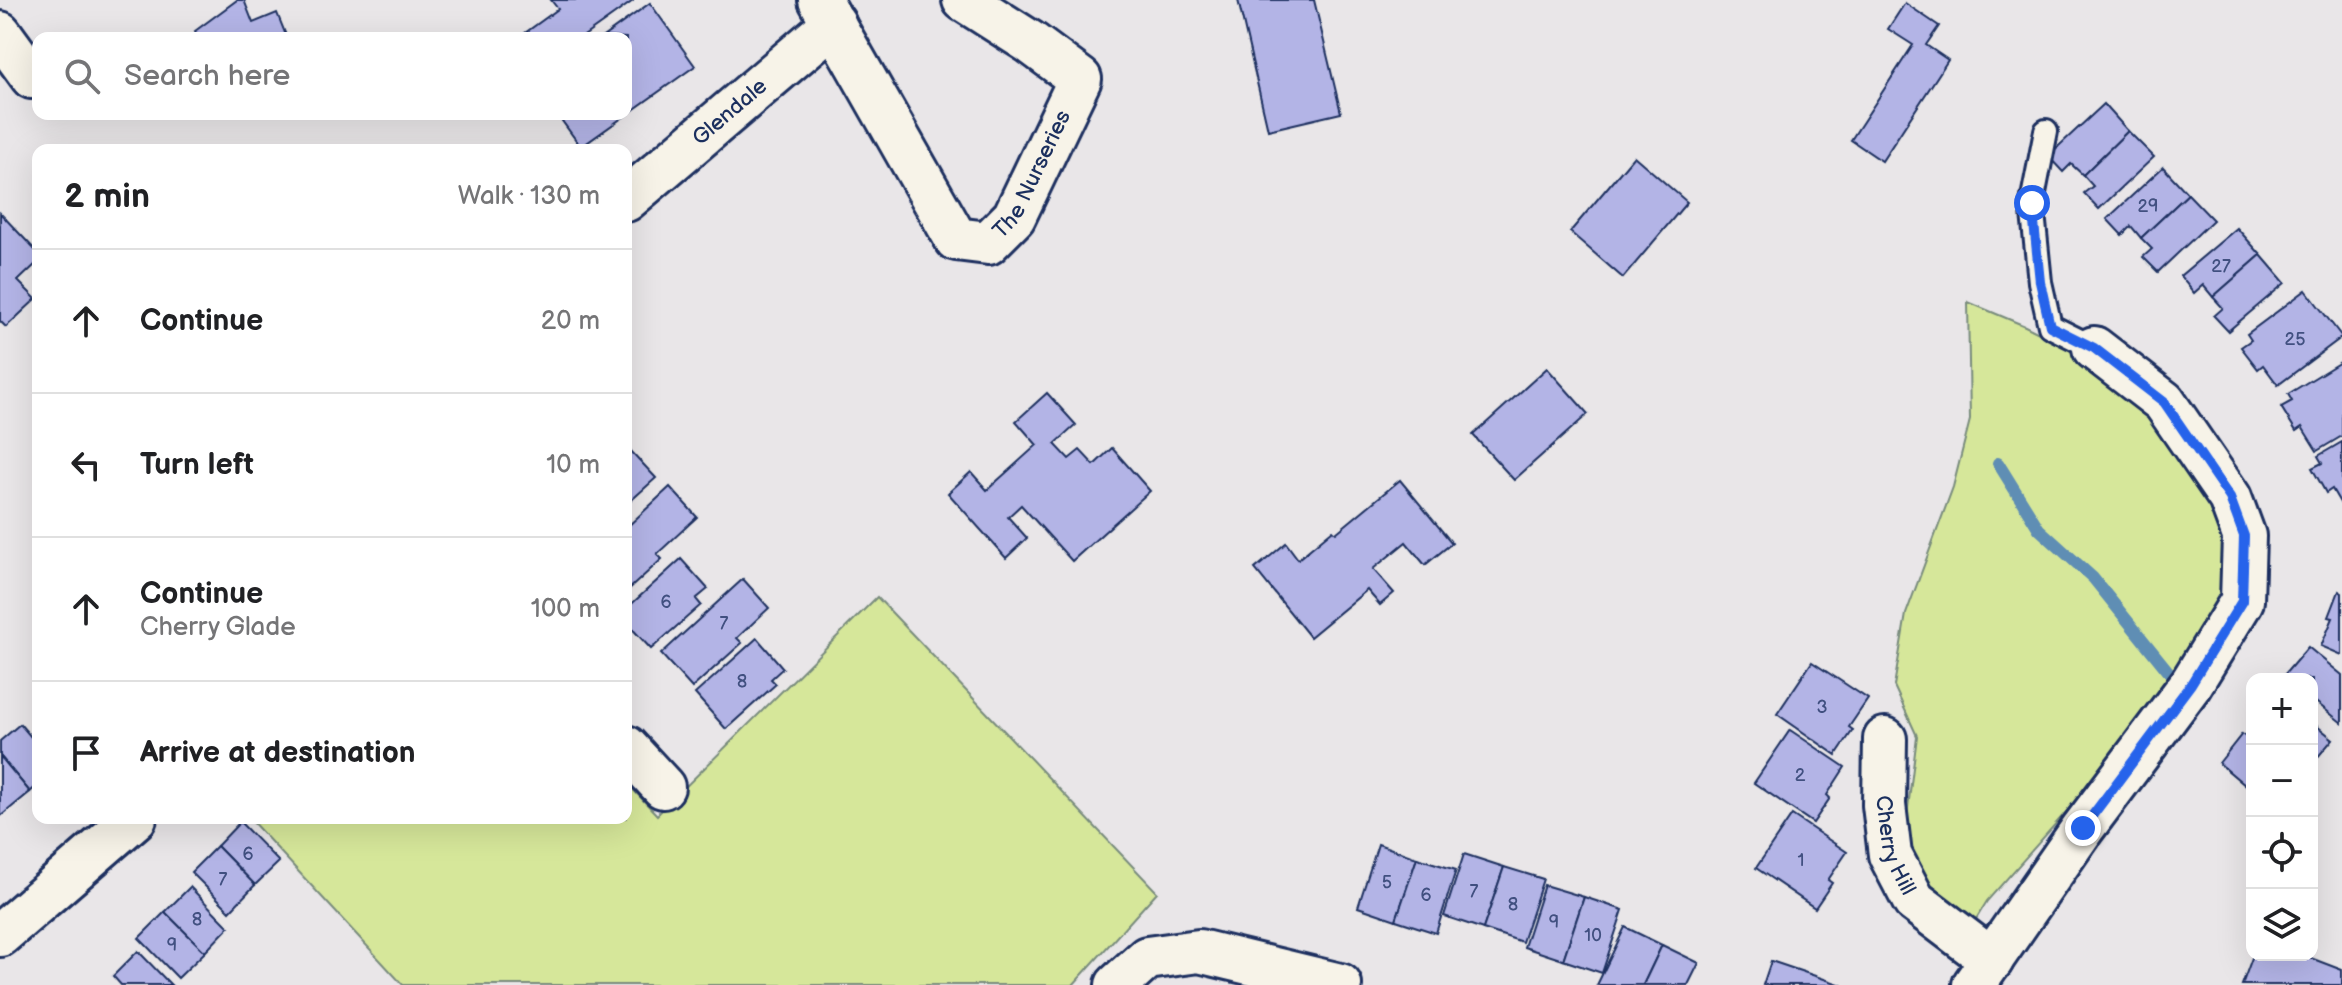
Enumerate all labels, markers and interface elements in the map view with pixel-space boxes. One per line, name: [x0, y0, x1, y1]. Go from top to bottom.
search box: [32, 32, 632, 120]
icon: search: [60, 54, 104, 98]
text: Search here: [124, 58, 290, 94]
street label: Glendale: [687, 73, 772, 151]
street label: The Nurseries: [987, 106, 1077, 244]
text: 2 min: [64, 176, 150, 217]
text: Walk · 130 m: [458, 181, 600, 212]
route start: [2014, 185, 2050, 221]
house number: 29: [2137, 196, 2159, 217]
house number: 27: [2211, 256, 2231, 277]
icon: ahead: [64, 299, 108, 343]
text: Continue: [140, 303, 263, 339]
text: 20 m: [541, 306, 600, 337]
house number: 25: [2285, 329, 2305, 350]
icon: left: [64, 443, 108, 487]
text: Turn left: [140, 447, 254, 483]
text: 10 m: [546, 450, 600, 481]
text: Continue: [140, 576, 263, 612]
icon: ahead: [64, 587, 108, 631]
house number: 6: [661, 592, 672, 613]
text: 100 m: [531, 594, 600, 625]
text: Cherry Glade: [140, 612, 296, 643]
house number: 7: [720, 613, 729, 634]
house number: 8: [737, 671, 747, 692]
map controls: [2246, 673, 2318, 961]
button: +: [2246, 673, 2318, 745]
house number: 3: [1816, 697, 1828, 718]
icon: arrive: [64, 731, 108, 775]
text: Arrive at destination: [140, 735, 416, 771]
button: −: [2246, 745, 2318, 817]
house number: 2: [1795, 765, 1806, 786]
street label: Cherry Hill: [1870, 795, 1922, 900]
route end: [2065, 810, 2101, 846]
button: locate: [2246, 817, 2318, 889]
house number: 6: [243, 844, 254, 865]
house number: 1: [1798, 850, 1804, 871]
house number: 7: [219, 869, 228, 890]
house number: 5: [1382, 872, 1392, 893]
house number: 7: [1470, 881, 1479, 902]
house number: 6: [1421, 885, 1432, 906]
button: layers: [2246, 889, 2318, 961]
house number: 8: [1508, 894, 1518, 915]
house number: 8: [192, 909, 202, 930]
house number: 9: [1549, 912, 1559, 933]
house number: 10: [1584, 925, 1602, 946]
house number: 9: [167, 935, 177, 956]

